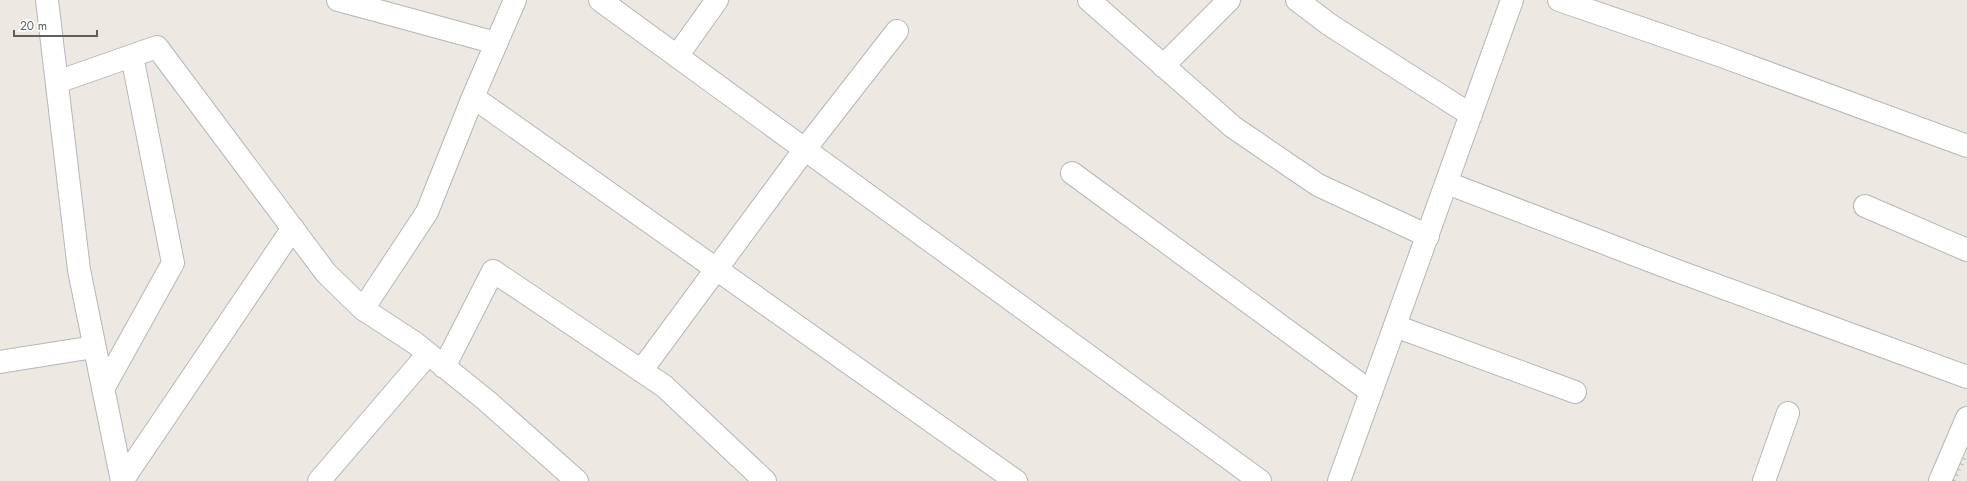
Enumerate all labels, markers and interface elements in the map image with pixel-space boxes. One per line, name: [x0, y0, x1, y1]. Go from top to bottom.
scale bar: [14, 12, 97, 38]
text: 20 m: [20, 17, 47, 35]

